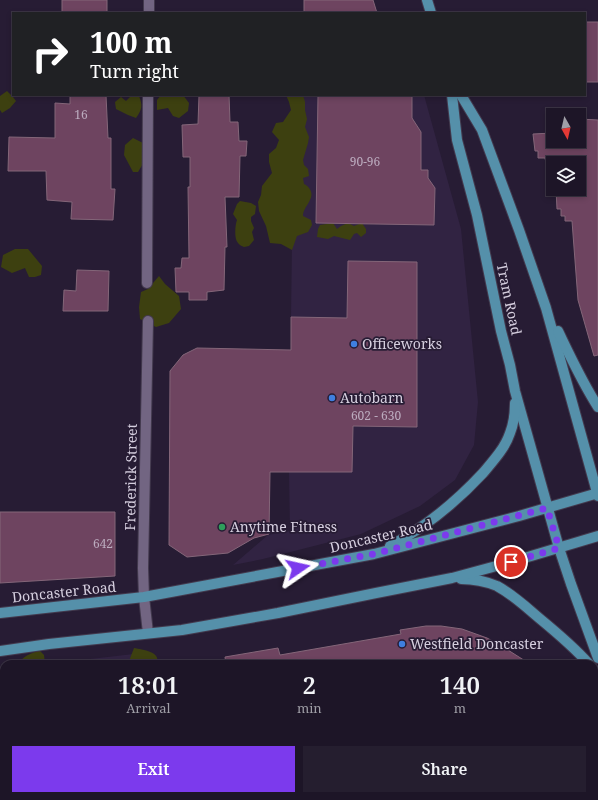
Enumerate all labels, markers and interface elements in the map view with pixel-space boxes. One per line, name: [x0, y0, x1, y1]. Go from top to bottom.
text: 100 m: [90, 23, 172, 61]
icon: right: [24, 28, 76, 80]
text: Turn right: [90, 59, 179, 83]
house number: 16: [74, 106, 88, 123]
north arrow: [546, 108, 586, 148]
map controls: [546, 108, 586, 196]
house number: 90-96: [350, 153, 381, 170]
button: layers: [546, 156, 586, 196]
street label: Tram Road: [493, 261, 526, 337]
place label: Officeworks: [362, 334, 442, 353]
marker: Officeworks: [349, 339, 359, 349]
place label: Autobarn: [340, 388, 404, 407]
marker: Autobarn: [327, 393, 337, 403]
house number: 602 - 630: [351, 407, 401, 424]
street label: Frederick Street: [120, 423, 141, 531]
street label: Doncaster Road: [328, 514, 434, 557]
place label: Anytime Fitness: [230, 517, 337, 536]
marker: Anytime Fitness: [217, 522, 227, 532]
house number: 642: [93, 535, 113, 552]
pin: [494, 545, 528, 579]
position arrow: [277, 547, 319, 589]
icon: arrive: [500, 551, 522, 573]
street label: Doncaster Road: [11, 577, 117, 606]
place label: Westfield Doncaster: [410, 634, 544, 653]
marker: Westfield Doncaster: [397, 639, 407, 649]
text: 18:01: [118, 668, 179, 701]
text: 2: [303, 668, 316, 701]
text: 140: [440, 668, 480, 701]
text: Arrival: [126, 699, 171, 717]
text: min: [297, 699, 322, 717]
text: m: [454, 699, 466, 717]
button: Exit: [12, 746, 295, 792]
button: Share: [303, 746, 586, 792]

